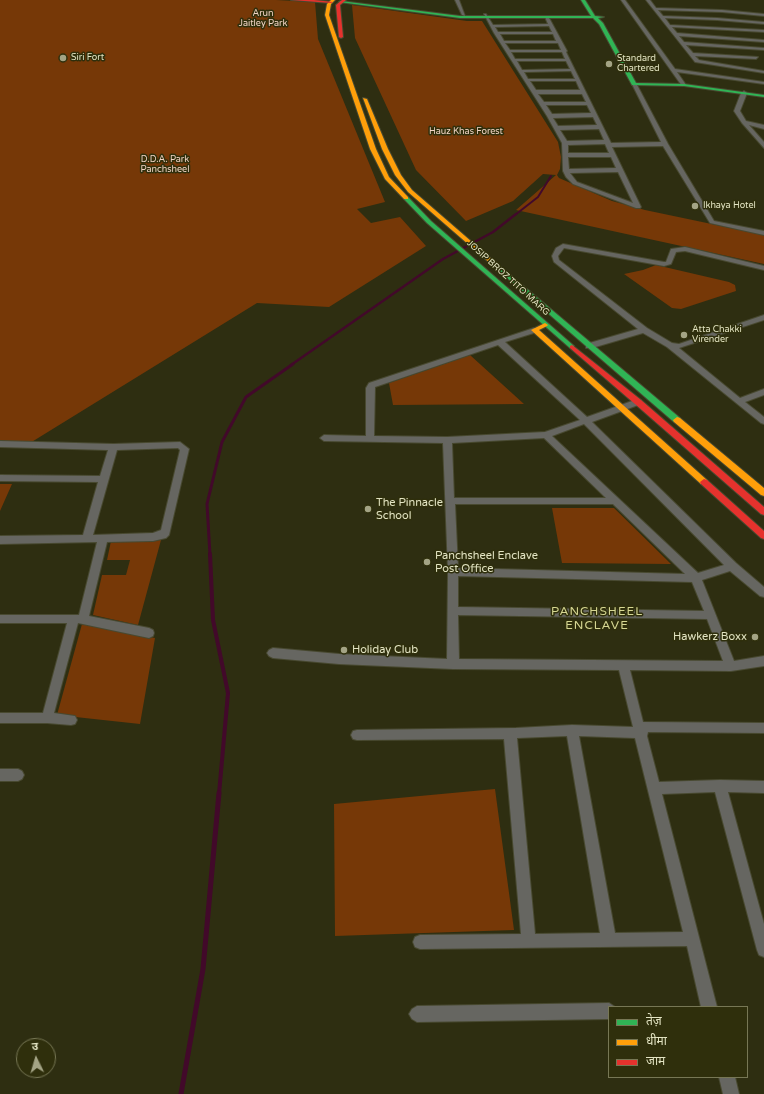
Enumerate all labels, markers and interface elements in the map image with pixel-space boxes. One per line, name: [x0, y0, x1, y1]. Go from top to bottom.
park label: Arun Jaitley Park: [239, 9, 287, 30]
marker: Siri Fort: [58, 53, 68, 63]
place label: Siri Fort: [71, 53, 104, 63]
place label: Standard Chartered: [617, 54, 660, 75]
marker: Standard Chartered: [604, 59, 614, 69]
park label: Hauz Khas Forest: [429, 127, 503, 137]
park label: D.D.A. Park Panchsheel: [141, 155, 189, 176]
marker: Ikhaya Hotel: [690, 201, 700, 211]
place label: Ikhaya Hotel: [703, 201, 756, 211]
street label: JOSIP BROZ TITO MARG: [464, 238, 552, 318]
place label: Atta Chakki Virender: [692, 325, 742, 346]
marker: Atta Chakki Virender: [679, 330, 689, 340]
place label: The Pinnacle School: [376, 496, 443, 522]
marker: The Pinnacle School: [363, 504, 373, 514]
place label: Panchsheel Enclave Post Office: [435, 549, 538, 575]
marker: Panchsheel Enclave Post Office: [422, 557, 432, 567]
district label: PANCHSHEEL ENCLAVE: [551, 605, 643, 633]
place label: Hawkerz Boxx: [673, 630, 747, 644]
marker: Hawkerz Boxx: [750, 632, 760, 642]
place label: Holiday Club: [352, 643, 418, 657]
marker: Holiday Club: [339, 645, 349, 655]
legend: [608, 1006, 748, 1078]
text: तेज़: [646, 1014, 662, 1028]
text: धीमा: [646, 1034, 667, 1048]
north arrow: [16, 1038, 56, 1078]
text: उ: [31, 1040, 39, 1053]
text: जाम: [646, 1054, 665, 1068]

